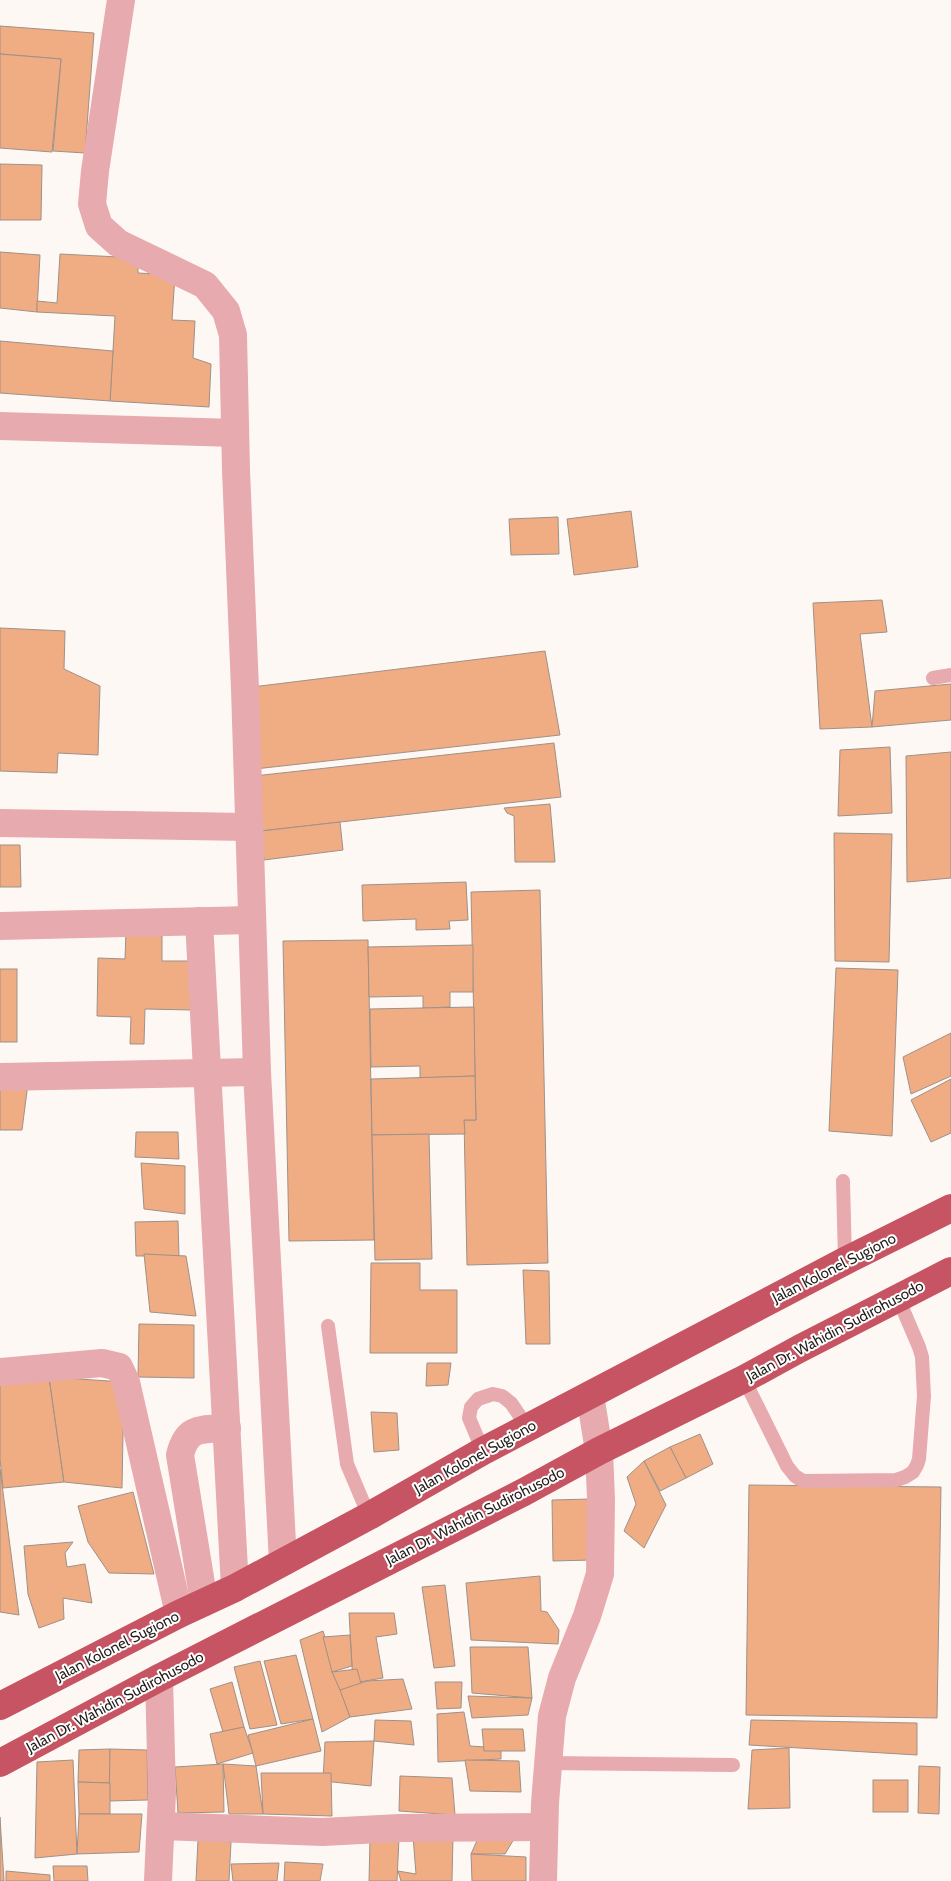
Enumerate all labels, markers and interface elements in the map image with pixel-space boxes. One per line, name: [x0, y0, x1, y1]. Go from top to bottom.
street label: Jalan Kolonel Sugiono: [768, 1229, 899, 1307]
street label: Jalan Dr. Wahidin Sudirohusodo: [742, 1277, 927, 1386]
street label: Jalan Kolonel Sugiono: [410, 1416, 539, 1498]
street label: Jalan Dr. Wahidin Sudirohusodo: [382, 1463, 567, 1569]
street label: Jalan Kolonel Sugiono: [51, 1607, 182, 1685]
street label: Jalan Dr. Wahidin Sudirohusodo: [22, 1648, 207, 1757]

